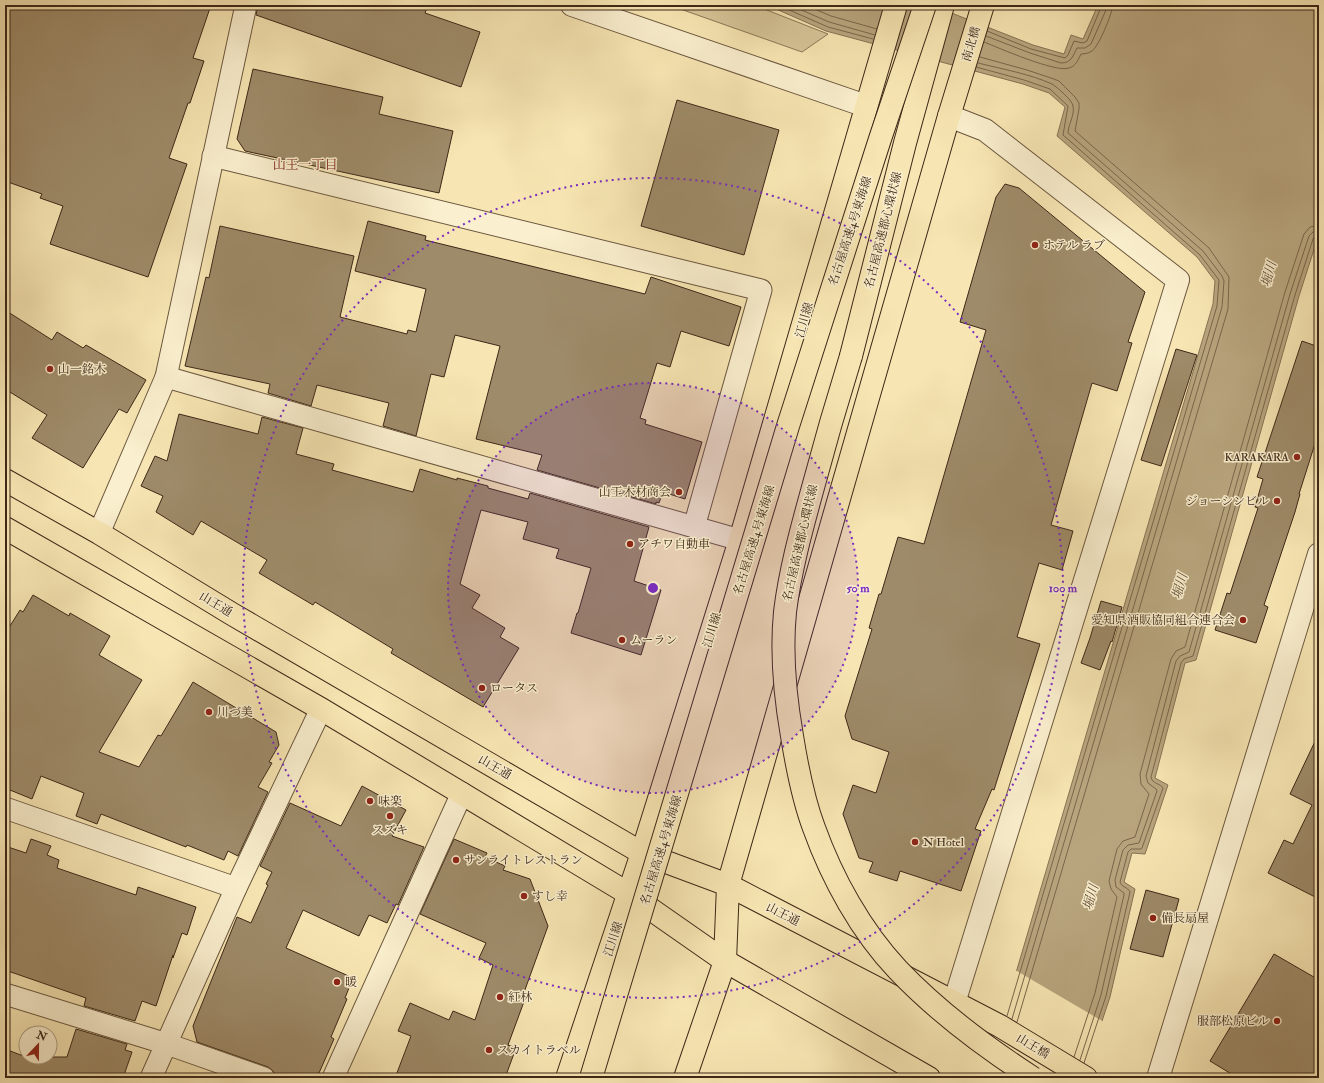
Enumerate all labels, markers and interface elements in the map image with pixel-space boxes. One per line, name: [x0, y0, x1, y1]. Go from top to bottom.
street label: 南北橋: [959, 25, 984, 64]
district label: 山王一丁目: [272, 157, 338, 173]
street label: 名古屋高速都心環状線: [862, 170, 905, 290]
street label: 名古屋高速4号東海線: [826, 174, 875, 288]
place label: ホテル ラブ: [1043, 238, 1105, 253]
marker: ホテル ラブ: [1030, 240, 1040, 250]
water label: 堀川: [1258, 258, 1281, 289]
street label: 江川線: [792, 301, 817, 340]
place label: 山一銘木: [58, 362, 106, 377]
marker: 山一銘木: [45, 364, 55, 374]
place label: KARAKARA: [1225, 450, 1289, 465]
marker: KARAKARA: [1292, 452, 1302, 462]
street label: 名古屋高速4号東海線: [731, 483, 778, 597]
street label: 名古屋高速都心環状線: [780, 483, 821, 603]
place label: 山王木材商会: [599, 485, 671, 500]
marker: 山王木材商会: [674, 487, 684, 497]
place label: ジョーシンビル: [1186, 494, 1269, 509]
marker: ジョーシンビル: [1272, 496, 1282, 506]
place label: アチワ自動車: [638, 537, 710, 552]
marker: アチワ自動車: [625, 539, 635, 549]
water label: 堀川: [1169, 570, 1192, 601]
centre of rings: [646, 581, 660, 595]
text: 50 m: [846, 581, 870, 596]
text: 100 m: [1049, 581, 1078, 596]
street label: 山王通: [196, 589, 235, 620]
street label: 江川線: [700, 611, 725, 650]
place label: 愛知県酒販協同組合連合会: [1091, 613, 1235, 628]
marker: 愛知県酒販協同組合連合会: [1238, 615, 1248, 625]
place label: ムーラン: [630, 633, 677, 648]
marker: ムーラン: [617, 635, 627, 645]
place label: ロータス: [490, 681, 538, 696]
marker: ロータス: [477, 683, 487, 693]
place label: 川づ美: [217, 705, 253, 720]
marker: 川づ美: [204, 707, 214, 717]
street label: 山王通: [475, 752, 514, 783]
street label: 名古屋高速4号東海線: [638, 793, 685, 907]
place label: 味楽: [378, 794, 402, 809]
marker: 味楽: [365, 796, 375, 806]
marker: スズキ: [385, 811, 395, 821]
place label: スズキ: [372, 823, 408, 838]
place label: N Hotel: [923, 835, 964, 850]
marker: N Hotel: [910, 837, 920, 847]
place label: サンライトレストラン: [464, 853, 583, 868]
marker: サンライトレストラン: [451, 855, 461, 865]
water label: 堀川: [1080, 881, 1103, 912]
place label: すし幸: [532, 889, 568, 904]
marker: すし幸: [519, 891, 529, 901]
street label: 山王通: [763, 900, 802, 929]
place label: 備長扇屋: [1161, 911, 1209, 926]
marker: 備長扇屋: [1148, 913, 1158, 923]
street label: 江川線: [601, 920, 626, 959]
place label: 暖: [345, 975, 357, 990]
marker: 暖: [332, 977, 342, 987]
place label: 紅林: [508, 990, 533, 1005]
marker: 紅林: [495, 992, 505, 1002]
place label: 服部松原ビル: [1197, 1014, 1269, 1029]
marker: 服部松原ビル: [1272, 1016, 1282, 1026]
north arrow: [18, 1025, 58, 1065]
text: N: [34, 1028, 50, 1044]
street label: 山王橋: [1013, 1031, 1052, 1062]
place label: スカイトラベル: [497, 1043, 581, 1058]
marker: スカイトラベル: [484, 1045, 494, 1055]

